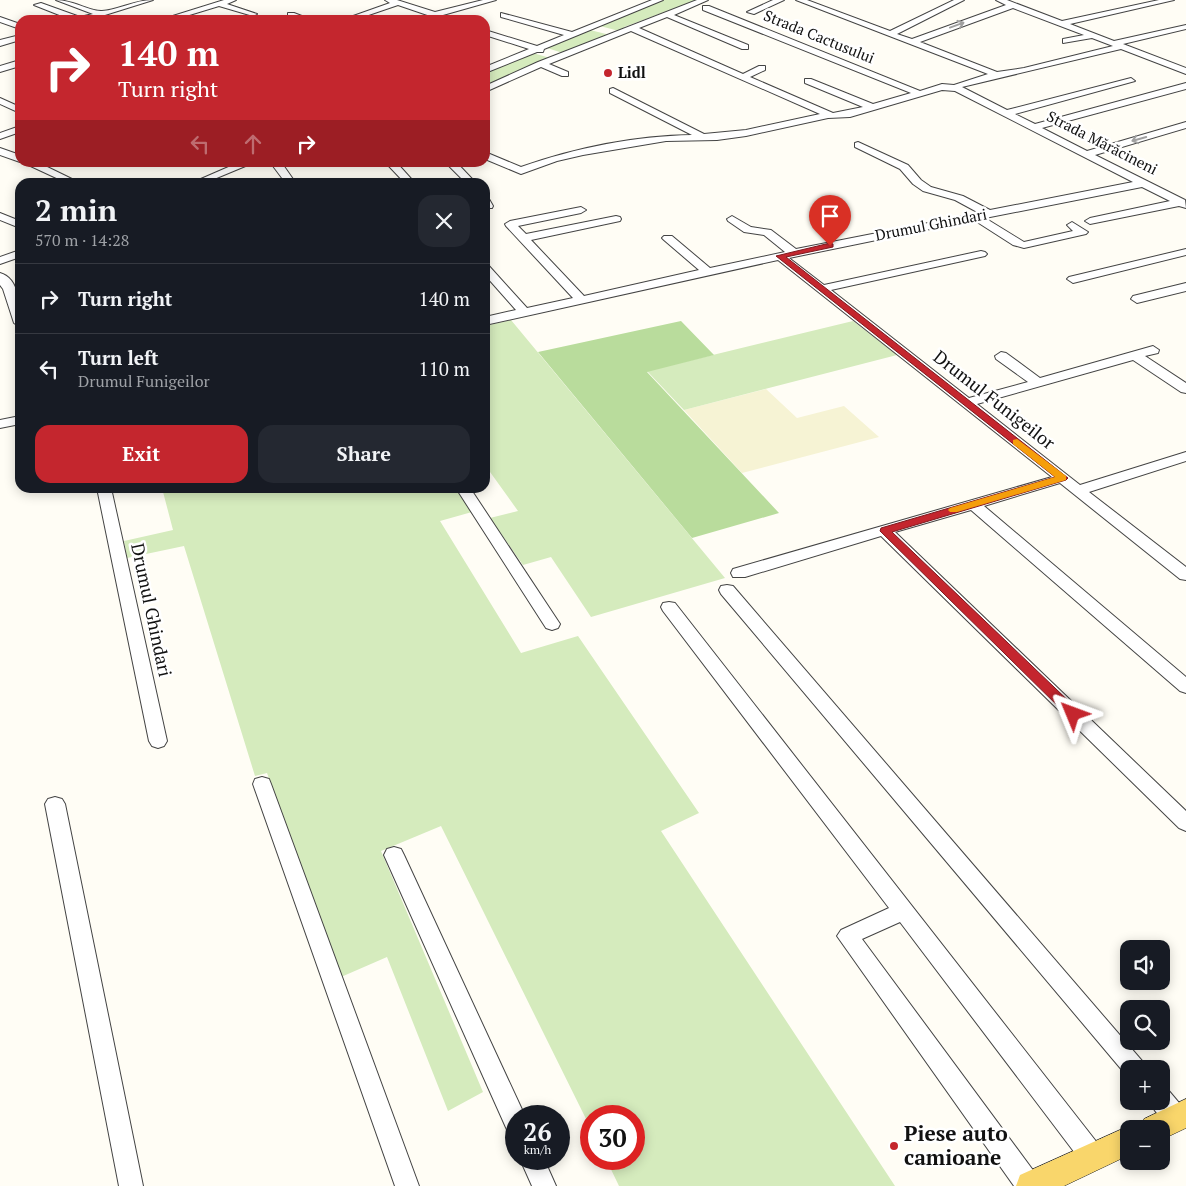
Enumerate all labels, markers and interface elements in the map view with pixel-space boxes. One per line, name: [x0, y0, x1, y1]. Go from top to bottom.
street label: Strada Cactusului: [761, 5, 878, 67]
one-way arrow: [949, 20, 965, 29]
text: 140 m: [118, 30, 219, 76]
icon: right: [35, 35, 100, 100]
place label: Lidl: [618, 62, 646, 82]
marker: Lidl: [602, 67, 614, 79]
text: Turn right: [118, 74, 218, 103]
street label: Strada Mărăcineni: [1044, 106, 1161, 179]
icon: left: [186, 130, 214, 158]
icon: ahead: [239, 130, 267, 158]
icon: right: [292, 130, 320, 158]
one-way arrow: [1132, 134, 1148, 144]
text: 2 min: [35, 190, 117, 230]
button: close: [418, 195, 470, 247]
pin: [809, 195, 851, 246]
icon: arrive: [816, 202, 844, 230]
street label: Drumul Ghindari: [873, 203, 988, 245]
text: 570 m · 14:28: [35, 229, 129, 251]
icon: right: [35, 285, 63, 313]
text: Turn right: [78, 286, 172, 311]
text: 140 m: [419, 286, 470, 311]
street label: Drumul Funigeilor: [929, 344, 1060, 454]
text: Turn left: [78, 345, 159, 370]
icon: left: [35, 355, 63, 383]
text: 110 m: [419, 356, 470, 381]
text: Drumul Funigeilor: [78, 370, 210, 392]
button: Exit: [35, 425, 248, 483]
button: Share: [258, 425, 470, 483]
street label: Drumul Ghindari: [126, 541, 178, 679]
position arrow: [1046, 687, 1098, 739]
map controls: [1120, 940, 1170, 1170]
button: sound: [1120, 940, 1170, 990]
button: search: [1120, 1000, 1170, 1050]
button: +: [1120, 1060, 1170, 1110]
speed limit sign: 30: [580, 1105, 645, 1170]
text: 26: [523, 1115, 552, 1148]
place label: Piese auto camioane: [904, 1119, 1008, 1171]
button: −: [1120, 1120, 1170, 1170]
marker: Piese auto camioane: [888, 1140, 900, 1152]
text: km/h: [524, 1142, 551, 1157]

